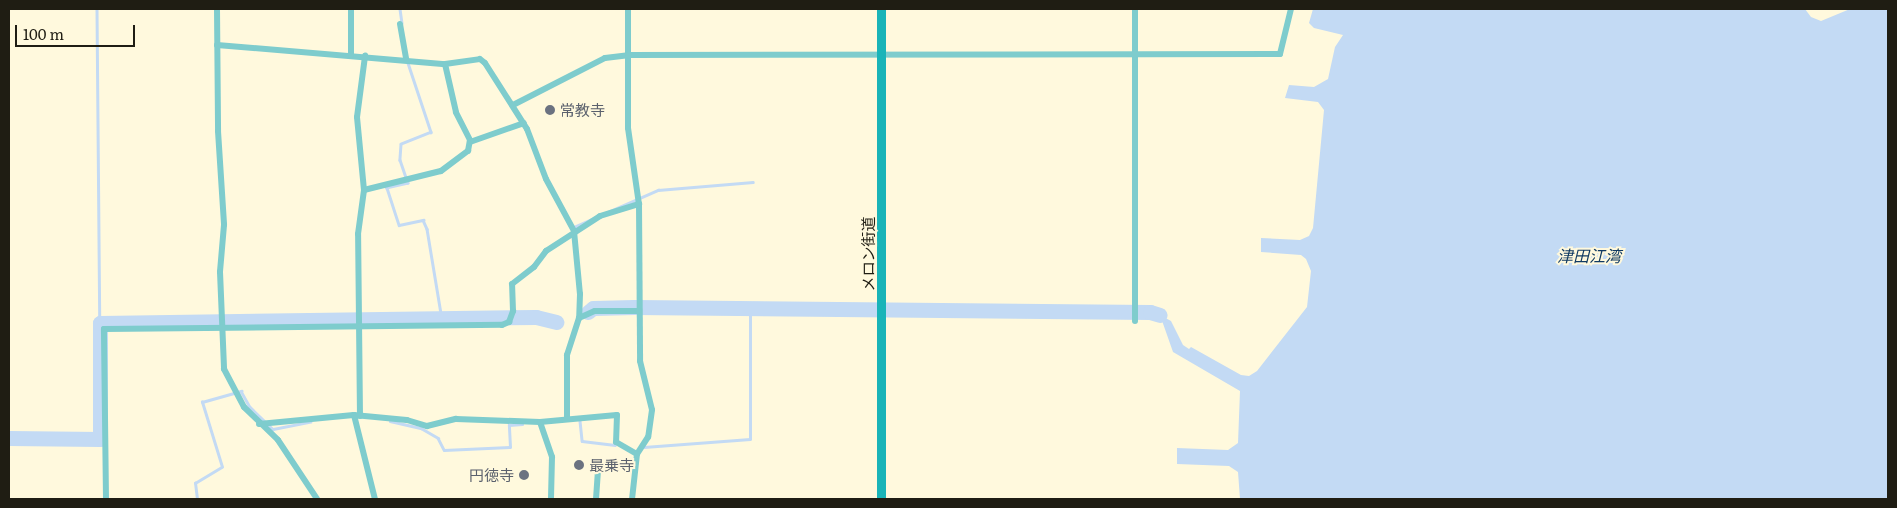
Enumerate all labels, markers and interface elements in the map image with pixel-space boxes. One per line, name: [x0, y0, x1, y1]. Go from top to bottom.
scale bar: [18, 15, 138, 47]
text: 100 m: [23, 22, 64, 45]
place label: 常教寺: [560, 101, 605, 119]
marker: 常教寺: [544, 104, 556, 116]
street label: メロン街道: [859, 217, 877, 291]
water label: 津田江湾: [1557, 245, 1621, 265]
place label: 最乗寺: [589, 456, 634, 474]
marker: 最乗寺: [573, 459, 585, 471]
place label: 円徳寺: [469, 466, 514, 484]
marker: 円徳寺: [518, 469, 530, 481]

